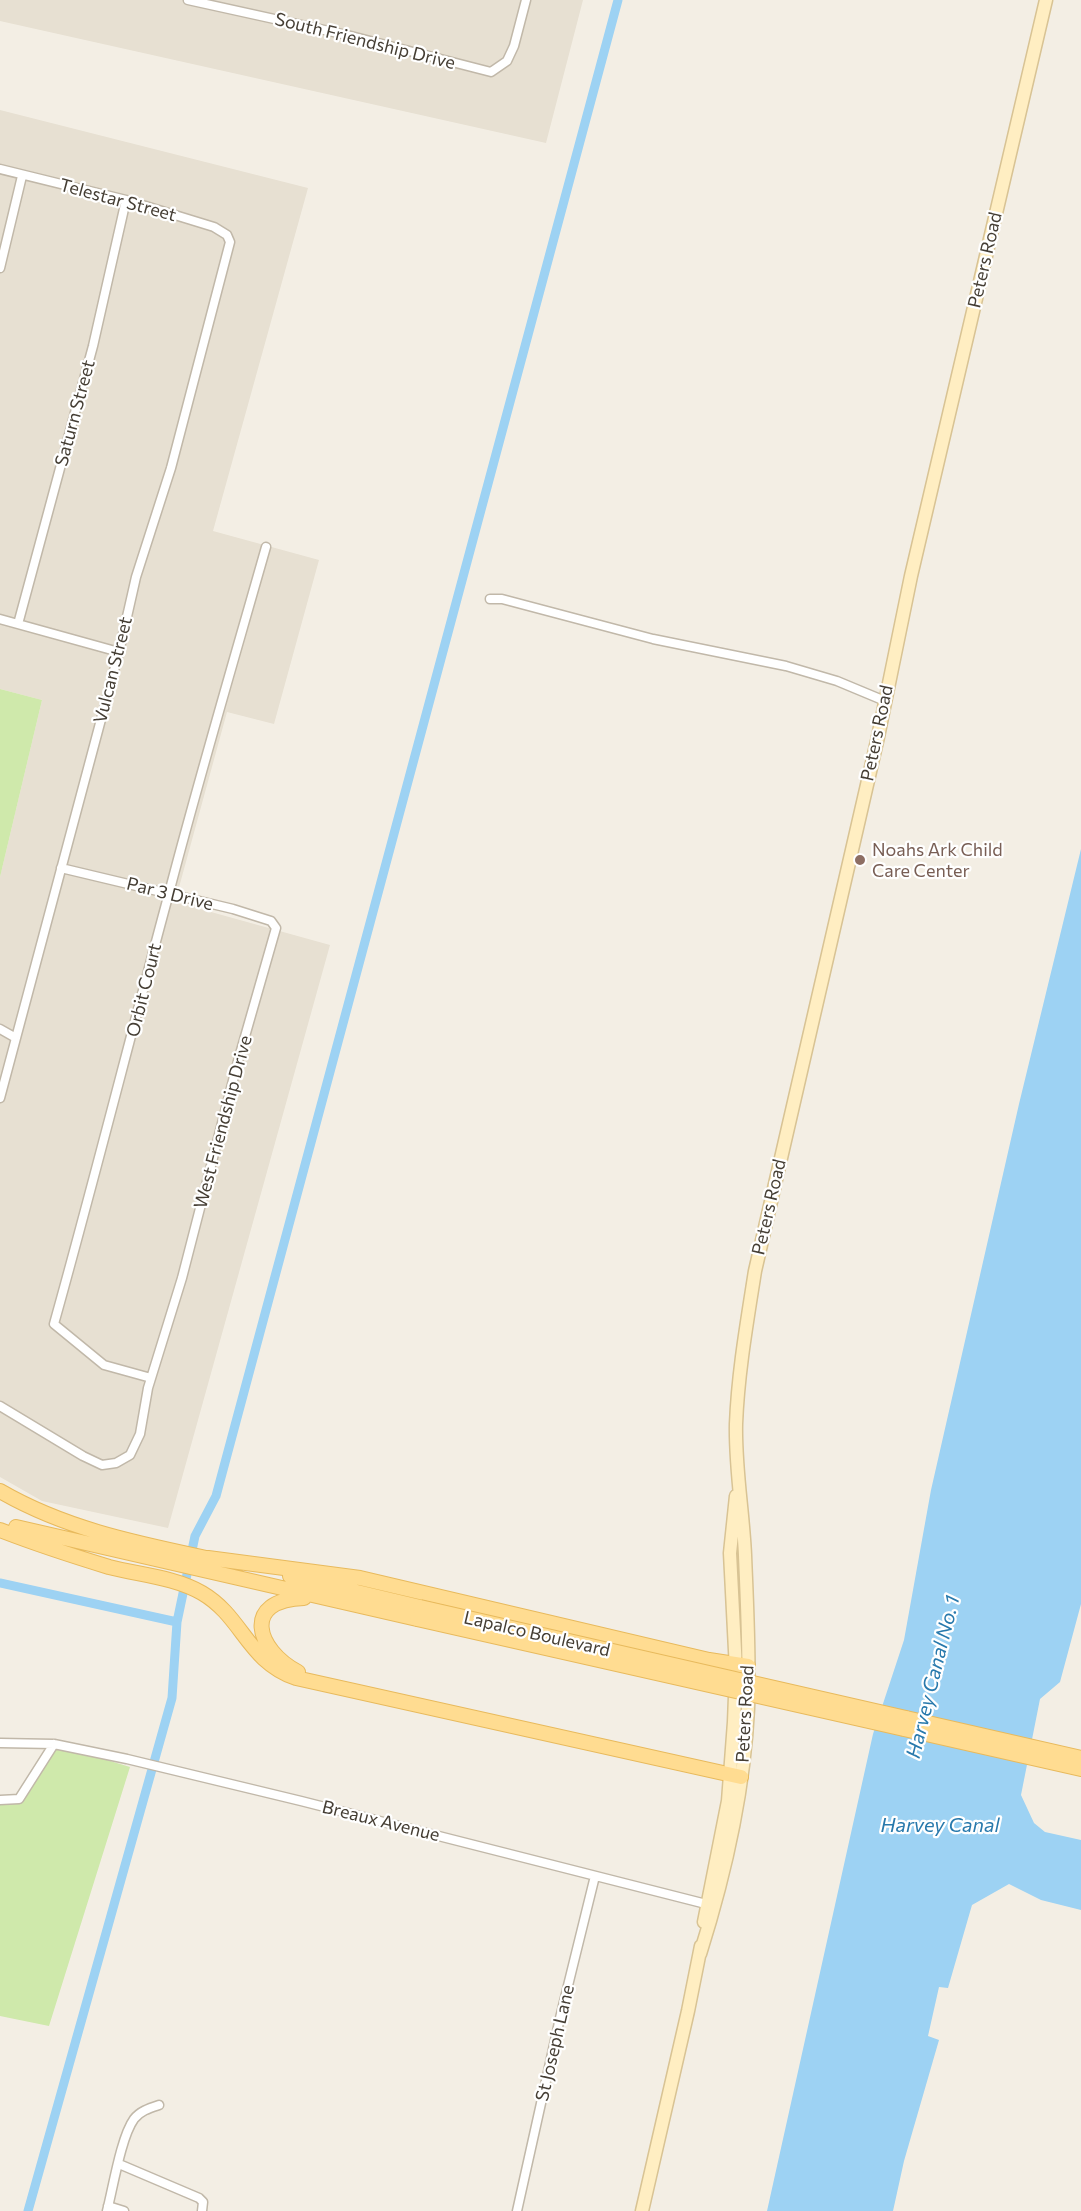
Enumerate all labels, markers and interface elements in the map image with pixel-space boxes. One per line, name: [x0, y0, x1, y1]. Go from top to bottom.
street label: South Friendship Drive: [272, 8, 458, 74]
street label: Telestar Street: [57, 174, 179, 226]
street label: Peters Road: [963, 210, 1007, 310]
street label: Saturn Street: [50, 357, 100, 469]
street label: Vulcan Street: [89, 614, 137, 726]
street label: Peters Road: [856, 683, 898, 783]
place label: Noahs Ark Child Care Center: [872, 839, 1003, 882]
marker: Noahs Ark Child Care Center: [853, 853, 867, 867]
street label: Par 3 Drive: [124, 873, 216, 915]
street label: Orbit Court: [122, 941, 166, 1039]
street label: West Friendship Drive: [189, 1033, 257, 1211]
street label: Peters Road: [747, 1157, 791, 1257]
water label: Harvey Canal No. 1: [901, 1593, 965, 1761]
street label: Lapalco Boulevard: [462, 1607, 612, 1661]
street label: Peters Road: [732, 1665, 758, 1763]
street label: Breaux Avenue: [320, 1796, 442, 1846]
water label: Harvey Canal: [880, 1813, 1000, 1837]
street label: St Joseph Lane: [531, 1983, 579, 2103]

